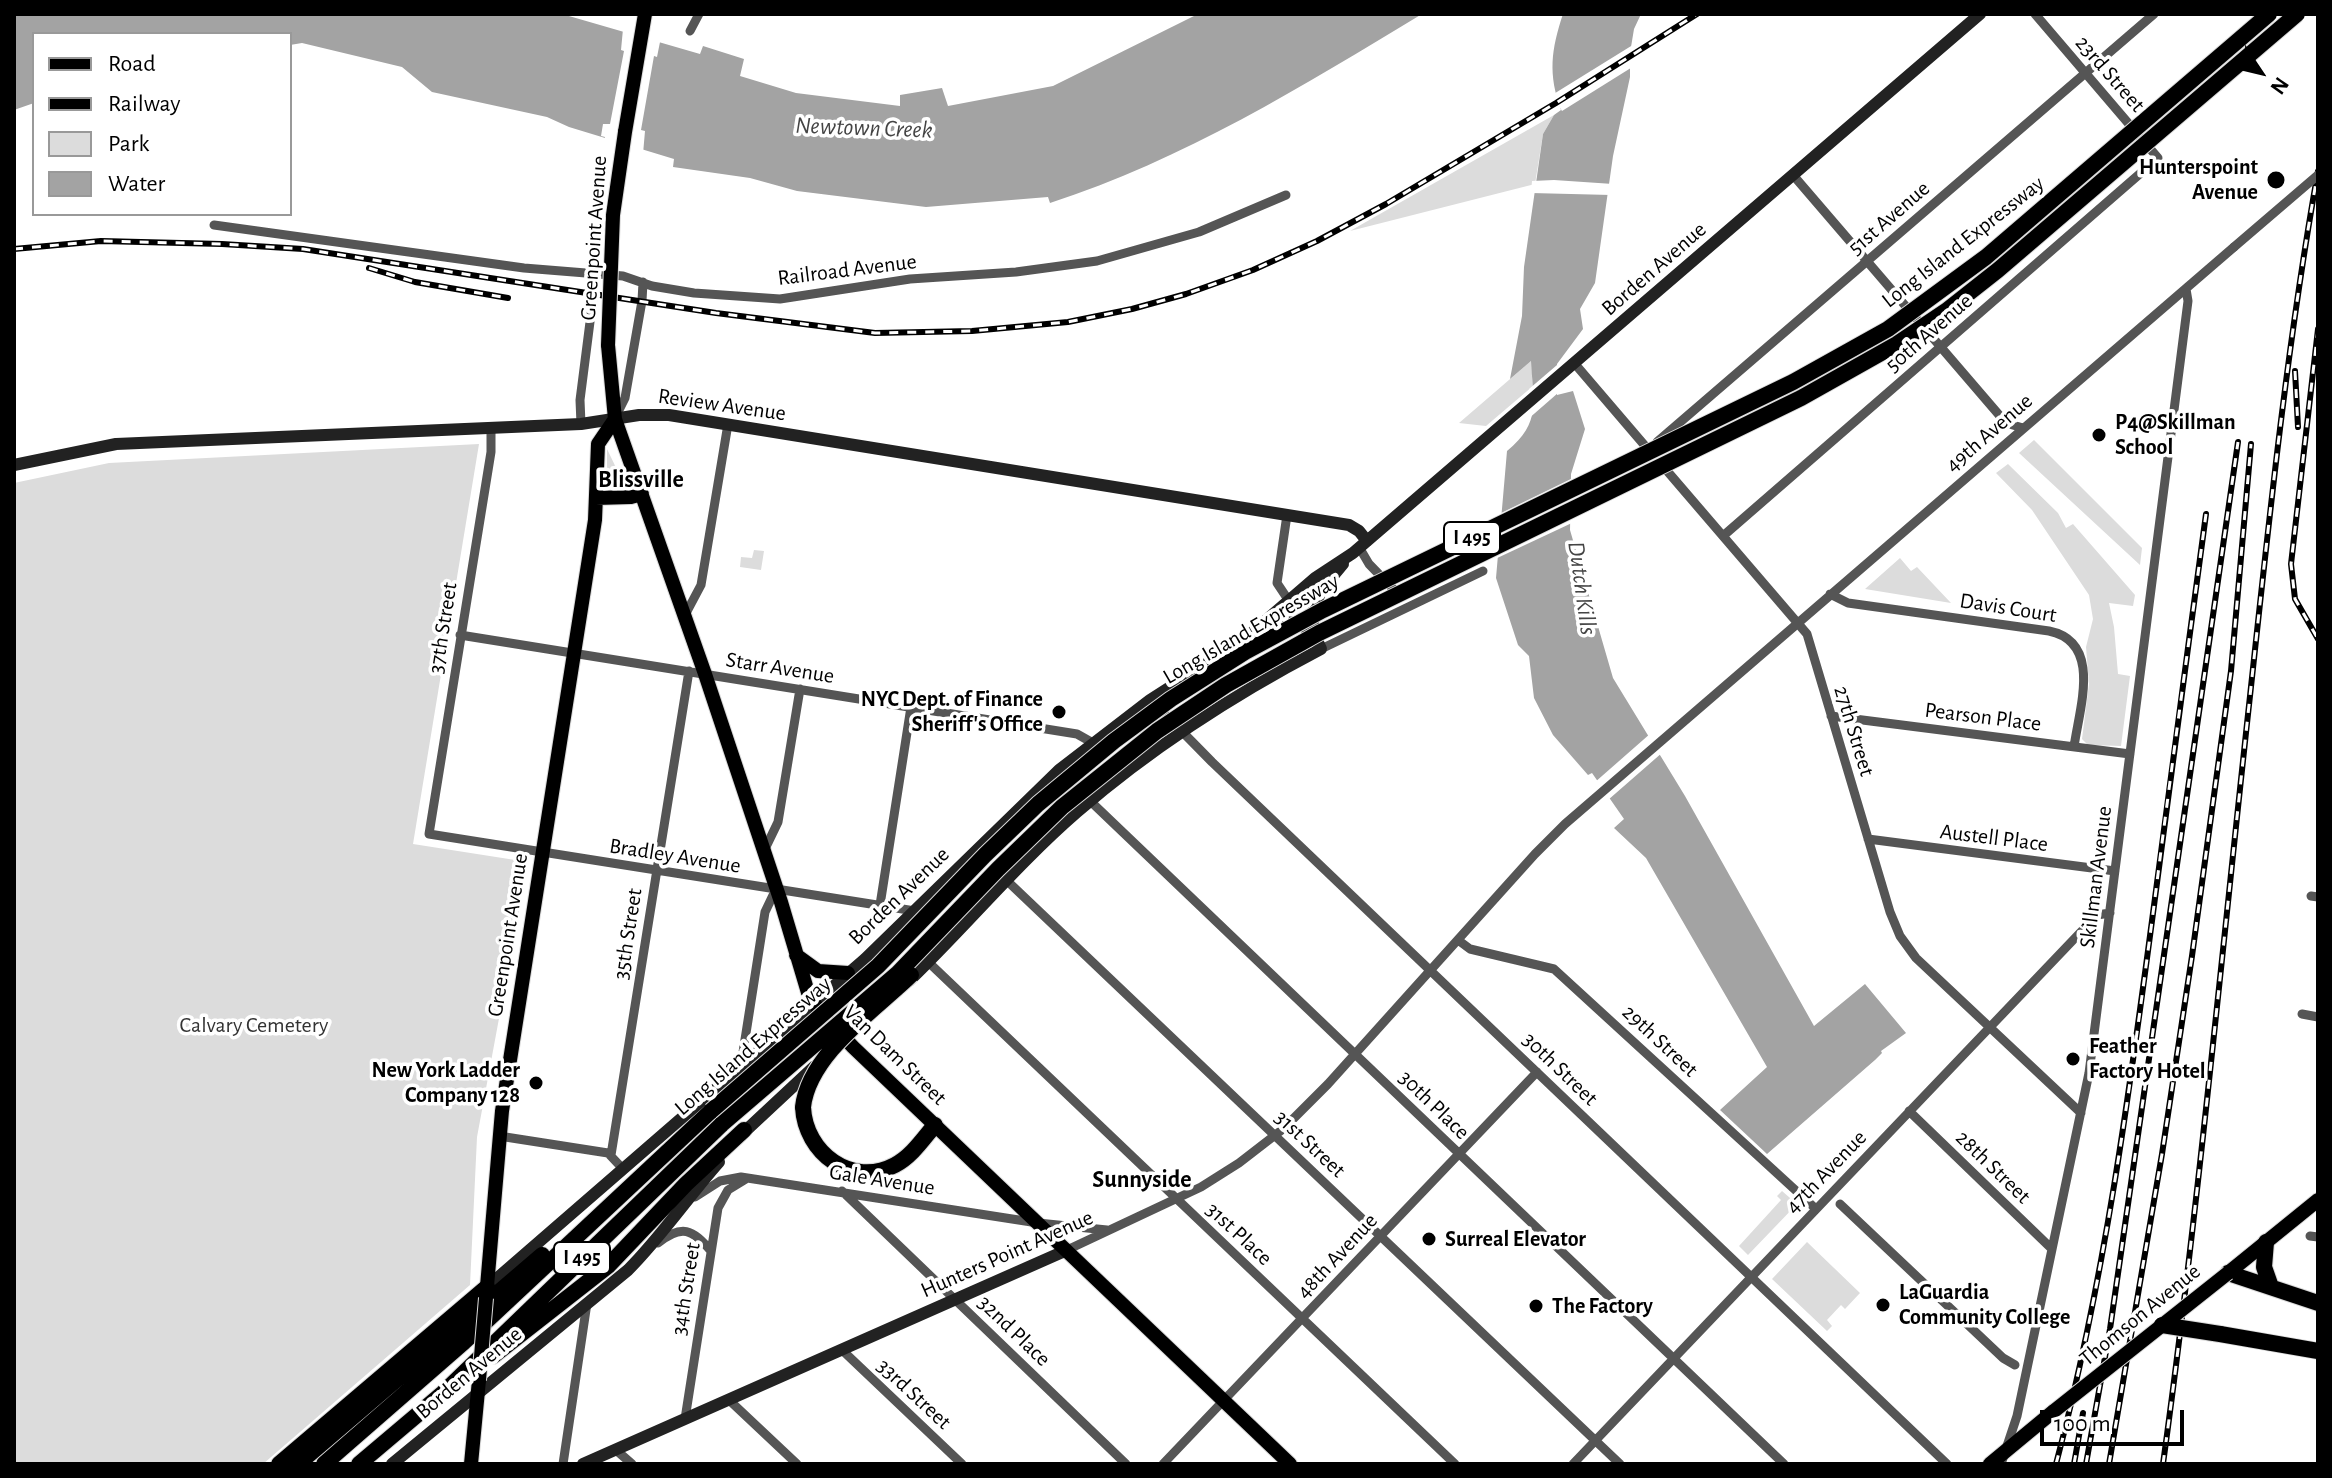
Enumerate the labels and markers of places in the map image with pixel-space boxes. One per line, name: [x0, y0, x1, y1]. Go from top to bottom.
place label: Hunterspoint Avenue: [2139, 154, 2258, 206]
marker: Hunterspoint Avenue: [2265, 169, 2287, 191]
place label: P4@Skillman School: [2115, 409, 2236, 460]
marker: P4@Skillman School: [2090, 426, 2108, 444]
place label: NYC Dept. of Finance Sheriff's Office: [861, 686, 1043, 738]
marker: NYC Dept. of Finance Sheriff's Office: [1050, 703, 1068, 721]
place label: Feather Factory Hotel: [2089, 1033, 2206, 1084]
marker: Feather Factory Hotel: [2064, 1050, 2082, 1068]
place label: New York Ladder Company 128: [372, 1057, 520, 1108]
marker: New York Ladder Company 128: [527, 1074, 545, 1092]
place label: Surreal Elevator: [1445, 1226, 1586, 1252]
marker: Surreal Elevator: [1420, 1230, 1438, 1248]
place label: LaGuardia Community College: [1899, 1279, 2070, 1330]
place label: The Factory: [1552, 1293, 1653, 1319]
marker: LaGuardia Community College: [1874, 1296, 1892, 1314]
marker: The Factory: [1527, 1297, 1545, 1315]

